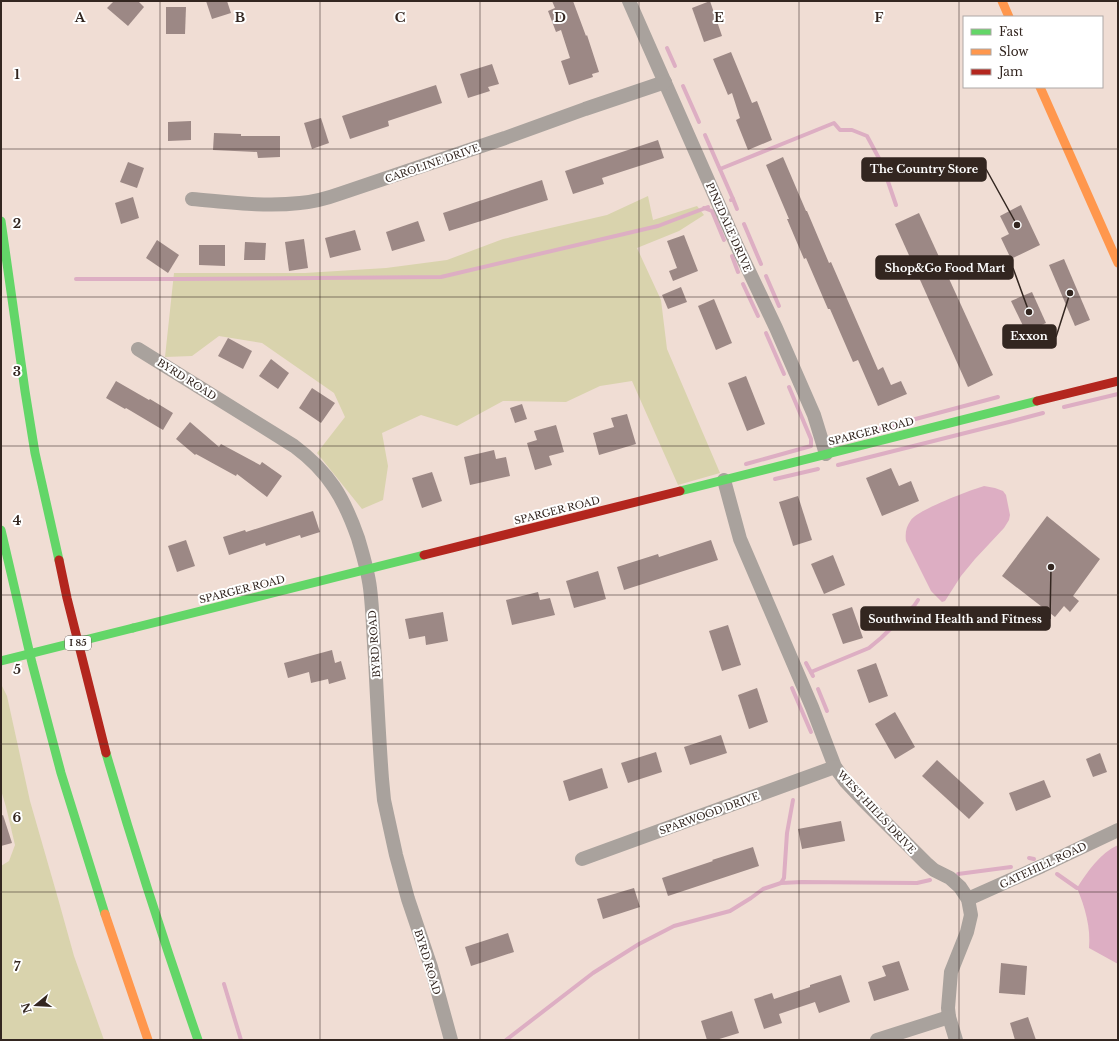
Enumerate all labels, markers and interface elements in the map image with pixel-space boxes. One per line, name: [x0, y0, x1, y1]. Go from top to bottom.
text: A: [74, 9, 86, 26]
text: B: [235, 9, 245, 26]
text: C: [395, 9, 406, 26]
text: D: [554, 9, 566, 26]
text: E: [714, 9, 724, 26]
text: F: [875, 9, 884, 26]
legend: [963, 16, 1103, 88]
text: Fast: [999, 24, 1024, 39]
text: Slow: [999, 44, 1029, 59]
text: Jam: [997, 64, 1023, 79]
text: 1: [14, 66, 20, 83]
street label: CAROLINE DRIVE: [383, 141, 481, 186]
callout: The Country Store: [862, 158, 986, 181]
text: The Country Store: [870, 162, 979, 176]
street label: PINEDALE DRIVE: [703, 180, 754, 274]
text: 2: [13, 215, 21, 232]
callout: Shop&Go Food Mart: [876, 256, 1013, 279]
text: Shop&Go Food Mart: [885, 261, 1006, 275]
callout: Exxon: [1003, 325, 1056, 348]
text: Exxon: [1010, 329, 1048, 343]
street label: BYRD ROAD: [155, 356, 219, 403]
text: 3: [13, 363, 21, 380]
street label: SPARGER ROAD: [827, 414, 916, 448]
street label: SPARGER ROAD: [513, 493, 602, 527]
text: 4: [13, 512, 22, 529]
street label: SPARGER ROAD: [198, 572, 287, 606]
callout: Southwind Health and Fitness: [861, 607, 1050, 630]
street label: BYRD ROAD: [366, 610, 383, 678]
text: Southwind Health and Fitness: [868, 612, 1042, 626]
road number: I 85: [65, 636, 91, 650]
text: 5: [13, 661, 21, 678]
street label: WEST HILLS DRIVE: [834, 767, 919, 857]
street label: SPARWOOD DRIVE: [657, 789, 761, 838]
text: 6: [13, 809, 22, 826]
street label: GATEHILL ROAD: [998, 839, 1089, 891]
street label: BYRD ROAD: [411, 928, 444, 997]
text: 7: [14, 958, 21, 975]
north arrow: [16, 985, 56, 1025]
text: N: [18, 1000, 35, 1015]

